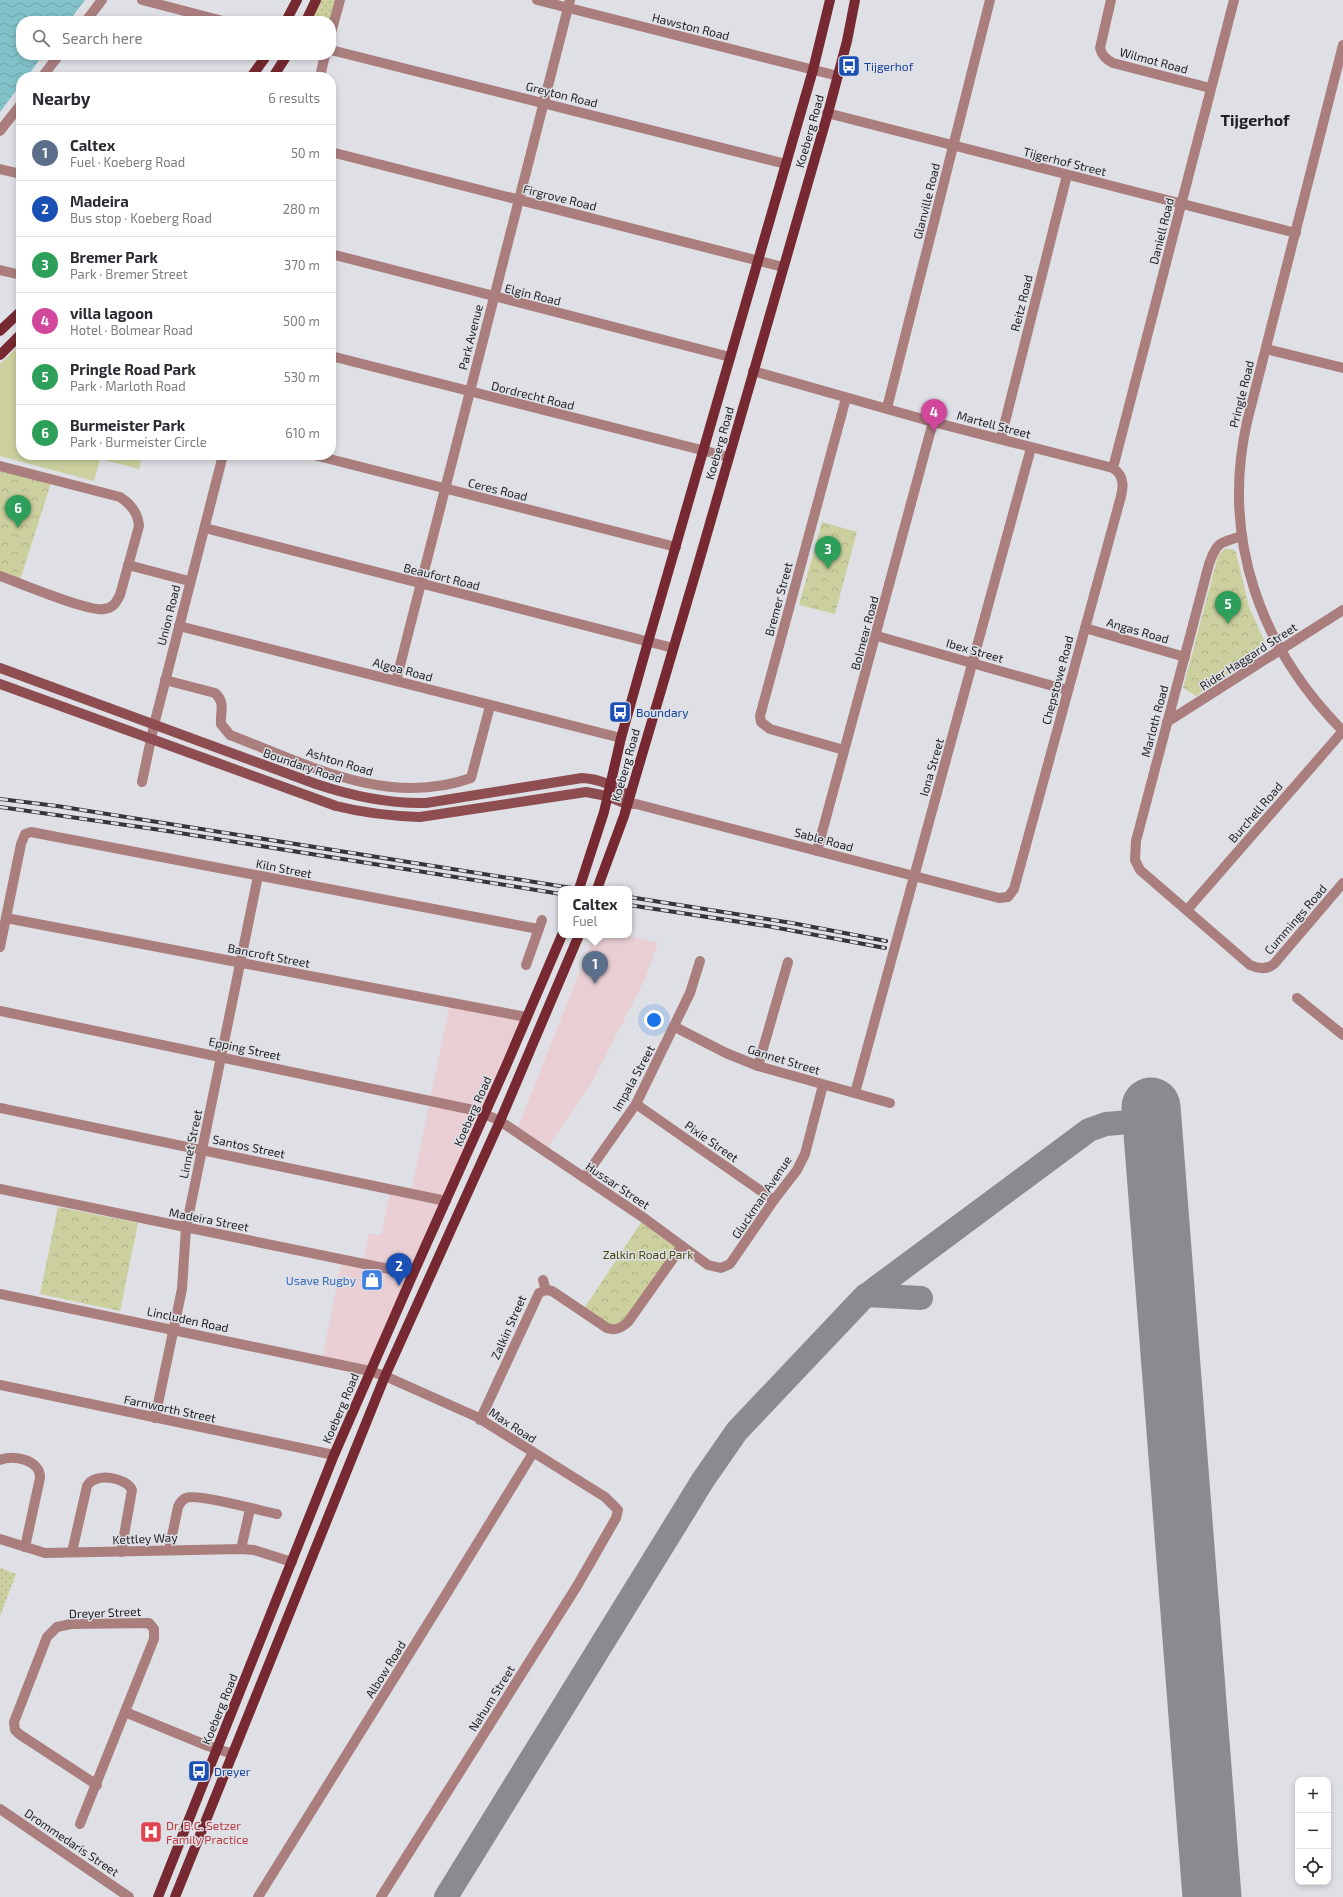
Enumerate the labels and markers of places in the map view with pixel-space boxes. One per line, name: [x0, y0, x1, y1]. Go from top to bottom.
bus stop icon: Tijgerhof: [836, 53, 862, 79]
place label: Tijgerhof: [864, 59, 914, 74]
pin: 4: [921, 399, 947, 432]
pin: 6: [5, 495, 31, 528]
pin: 3: [815, 536, 841, 569]
pin: 5: [1215, 591, 1241, 624]
bus stop icon: Boundary: [607, 699, 633, 725]
place label: Boundary: [636, 705, 689, 719]
pin: 1: [582, 951, 608, 984]
pin: 2: [386, 1253, 412, 1286]
shop icon: Usave Rugby: [359, 1267, 385, 1293]
place label: Usave Rugby: [286, 1273, 357, 1287]
bus stop icon: Dreyer: [186, 1758, 212, 1784]
place label: Dreyer: [214, 1764, 251, 1778]
place label: Dr. B.C. Setzer Family Practice: [166, 1818, 248, 1846]
hospital icon: Dr. B.C. Setzer Family Practice: [138, 1819, 164, 1845]

